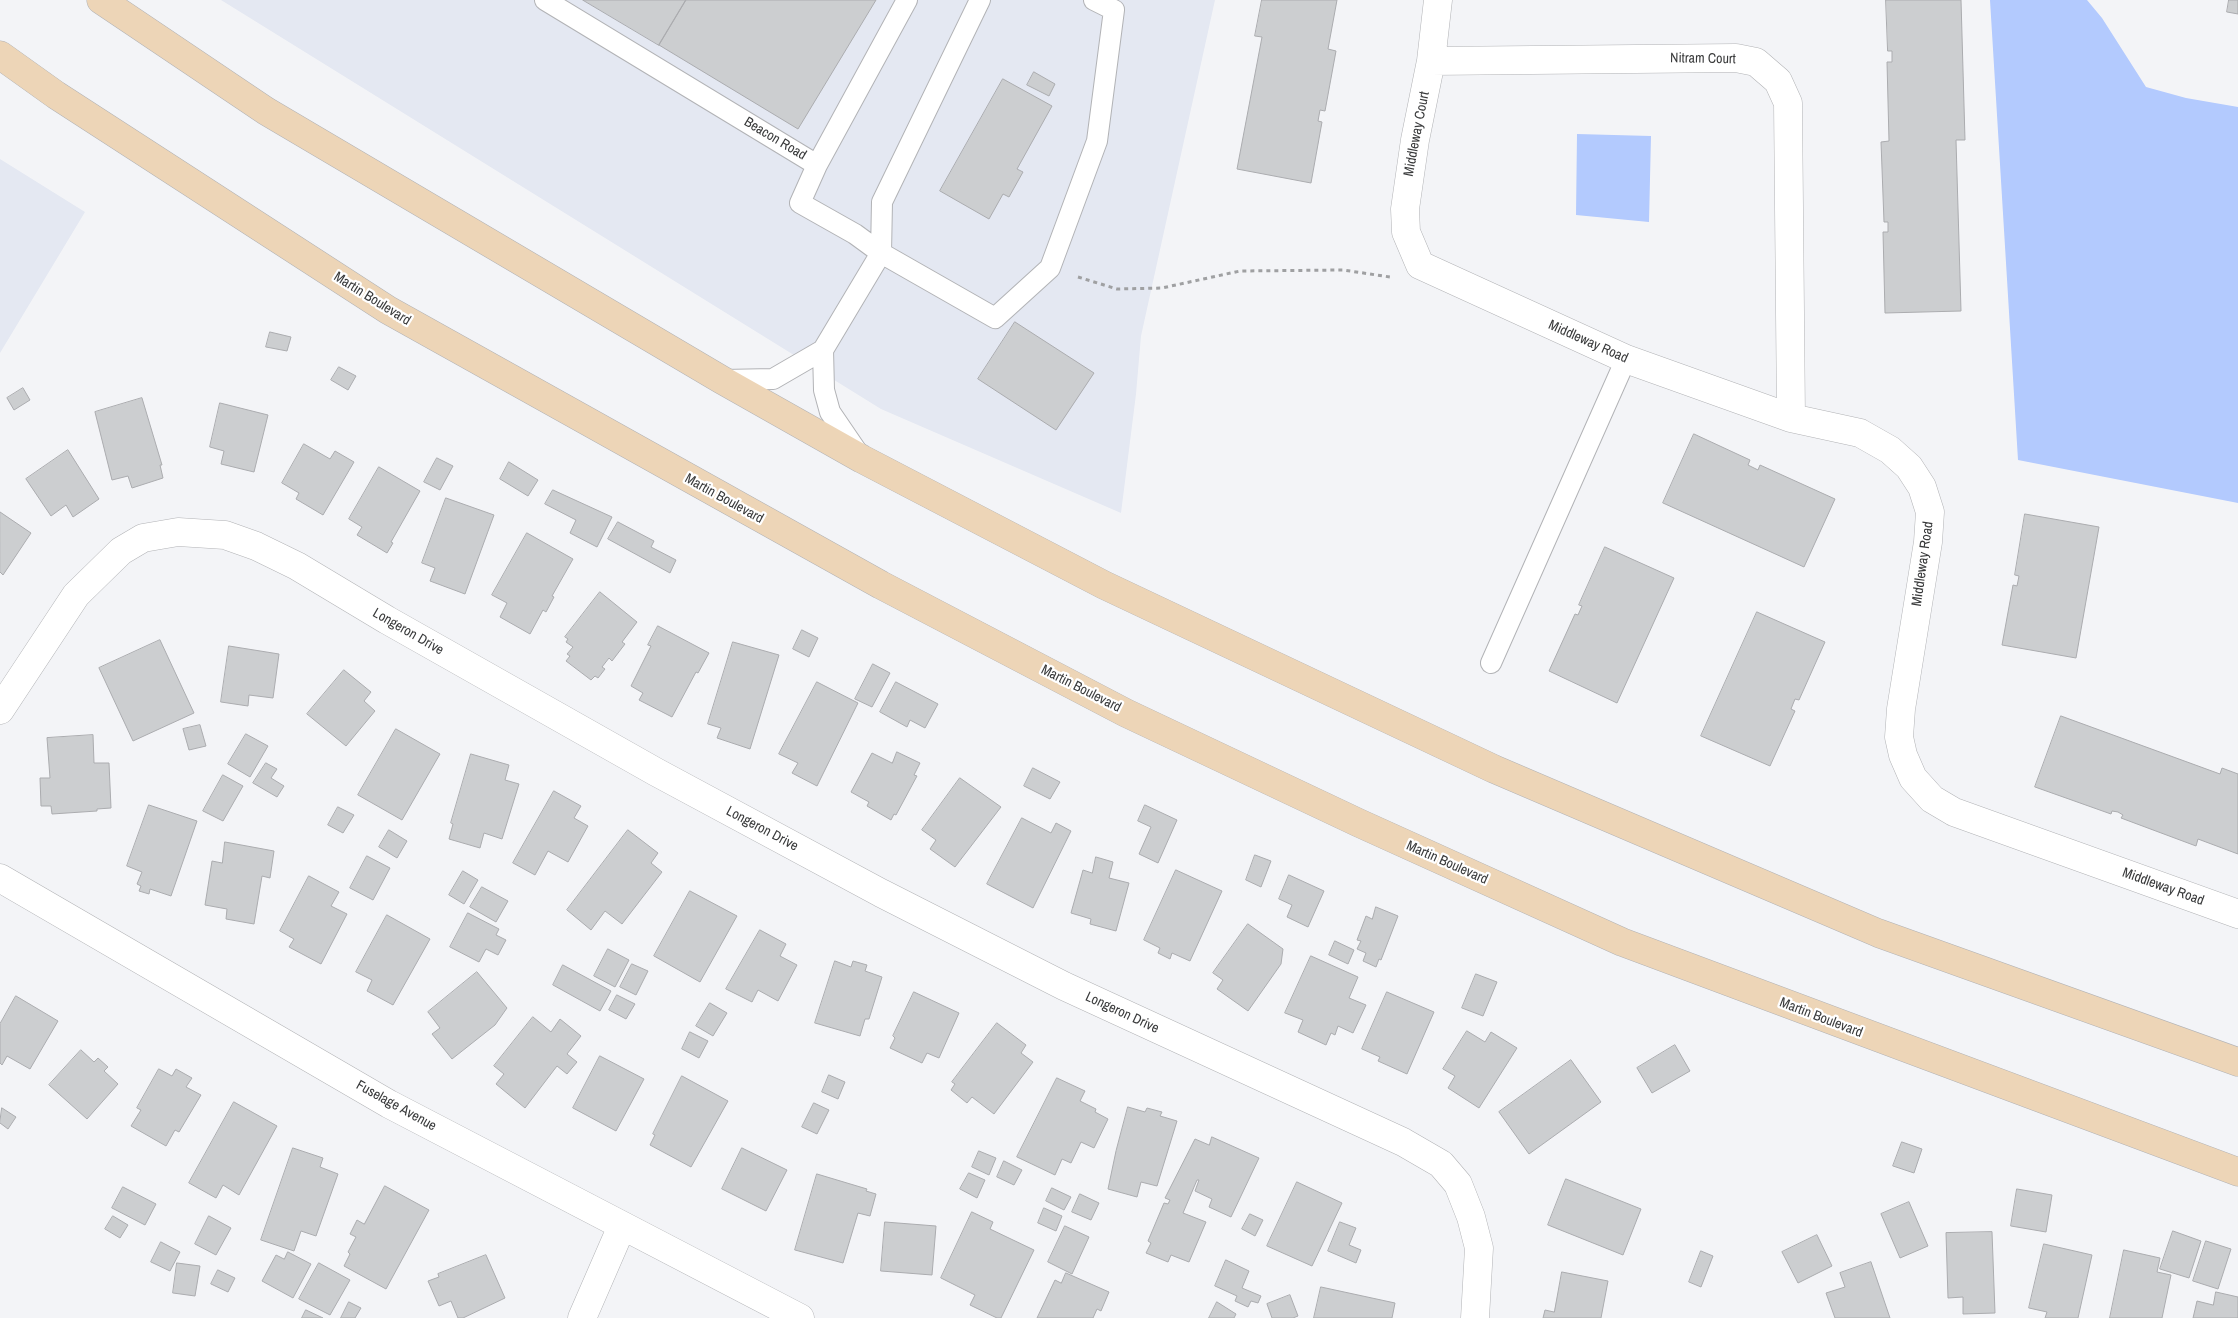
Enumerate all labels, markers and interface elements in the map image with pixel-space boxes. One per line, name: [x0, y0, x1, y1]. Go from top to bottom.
street label: Nitram Court: [1670, 50, 1736, 68]
street label: Middleway Court: [1401, 90, 1433, 178]
street label: Beacon Road: [741, 114, 809, 164]
street label: Martin Boulevard: [330, 269, 414, 329]
street label: Middleway Road: [1546, 317, 1630, 367]
street label: Martin Boulevard: [682, 470, 766, 528]
street label: Middleway Road: [1909, 520, 1937, 608]
street label: Longeron Drive: [370, 605, 446, 659]
street label: Martin Boulevard: [1038, 662, 1124, 716]
street label: Longeron Drive: [723, 803, 801, 855]
street label: Martin Boulevard: [1404, 838, 1490, 888]
street label: Middleway Road: [2120, 864, 2206, 910]
street label: Longeron Drive: [1083, 989, 1161, 1037]
street label: Martin Boulevard: [1777, 994, 1865, 1042]
street label: Fuselage Avenue: [353, 1077, 439, 1135]

